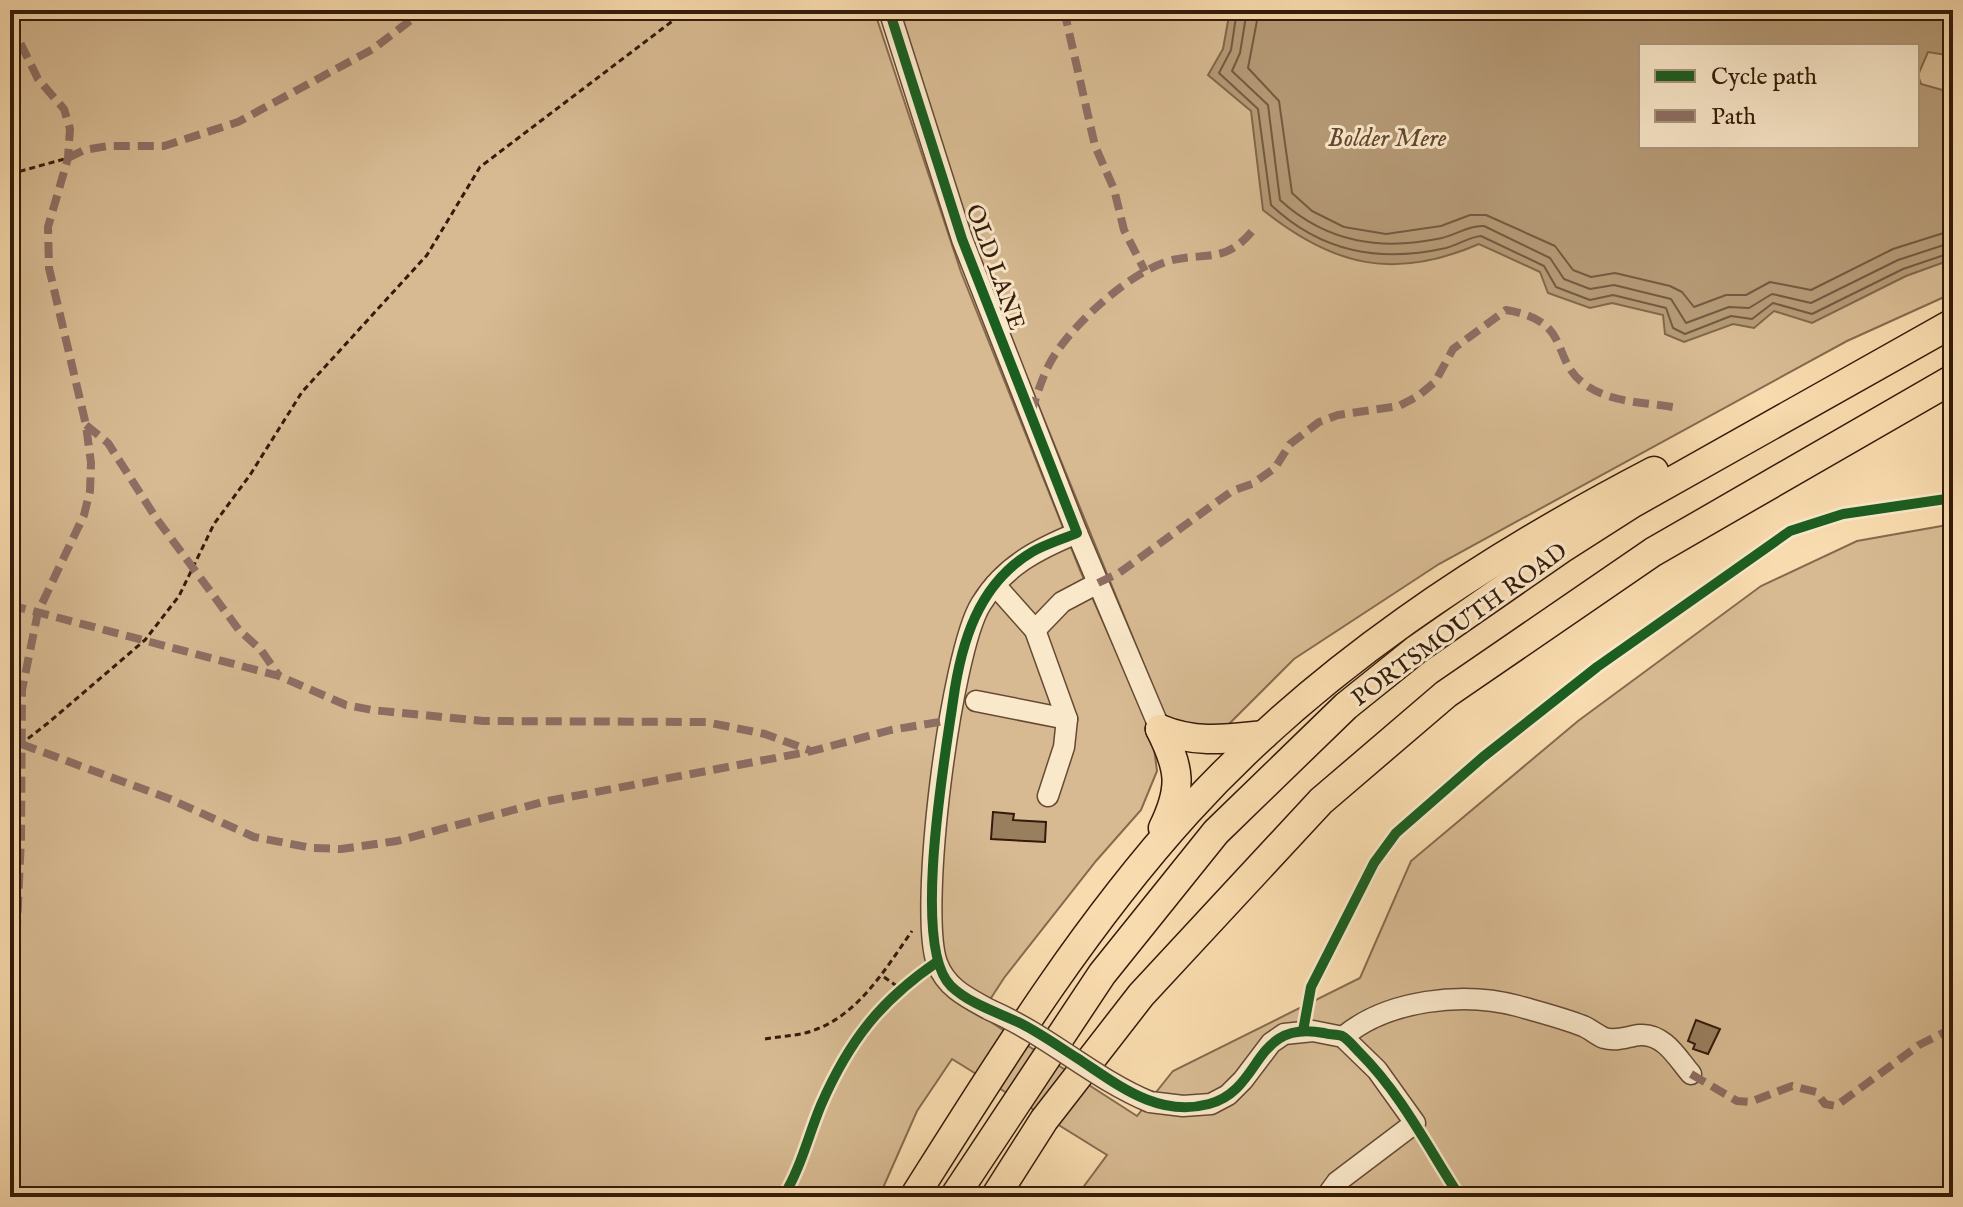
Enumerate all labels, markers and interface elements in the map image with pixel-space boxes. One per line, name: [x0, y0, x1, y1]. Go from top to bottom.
legend: [1639, 44, 1919, 148]
text: Cycle path: [1711, 62, 1817, 93]
text: Path: [1711, 102, 1756, 133]
water label: Bolder Mere: [1327, 122, 1447, 155]
street label: OLD LANE: [957, 200, 1032, 335]
street label: PORTSMOUTH ROAD: [1346, 536, 1574, 714]

